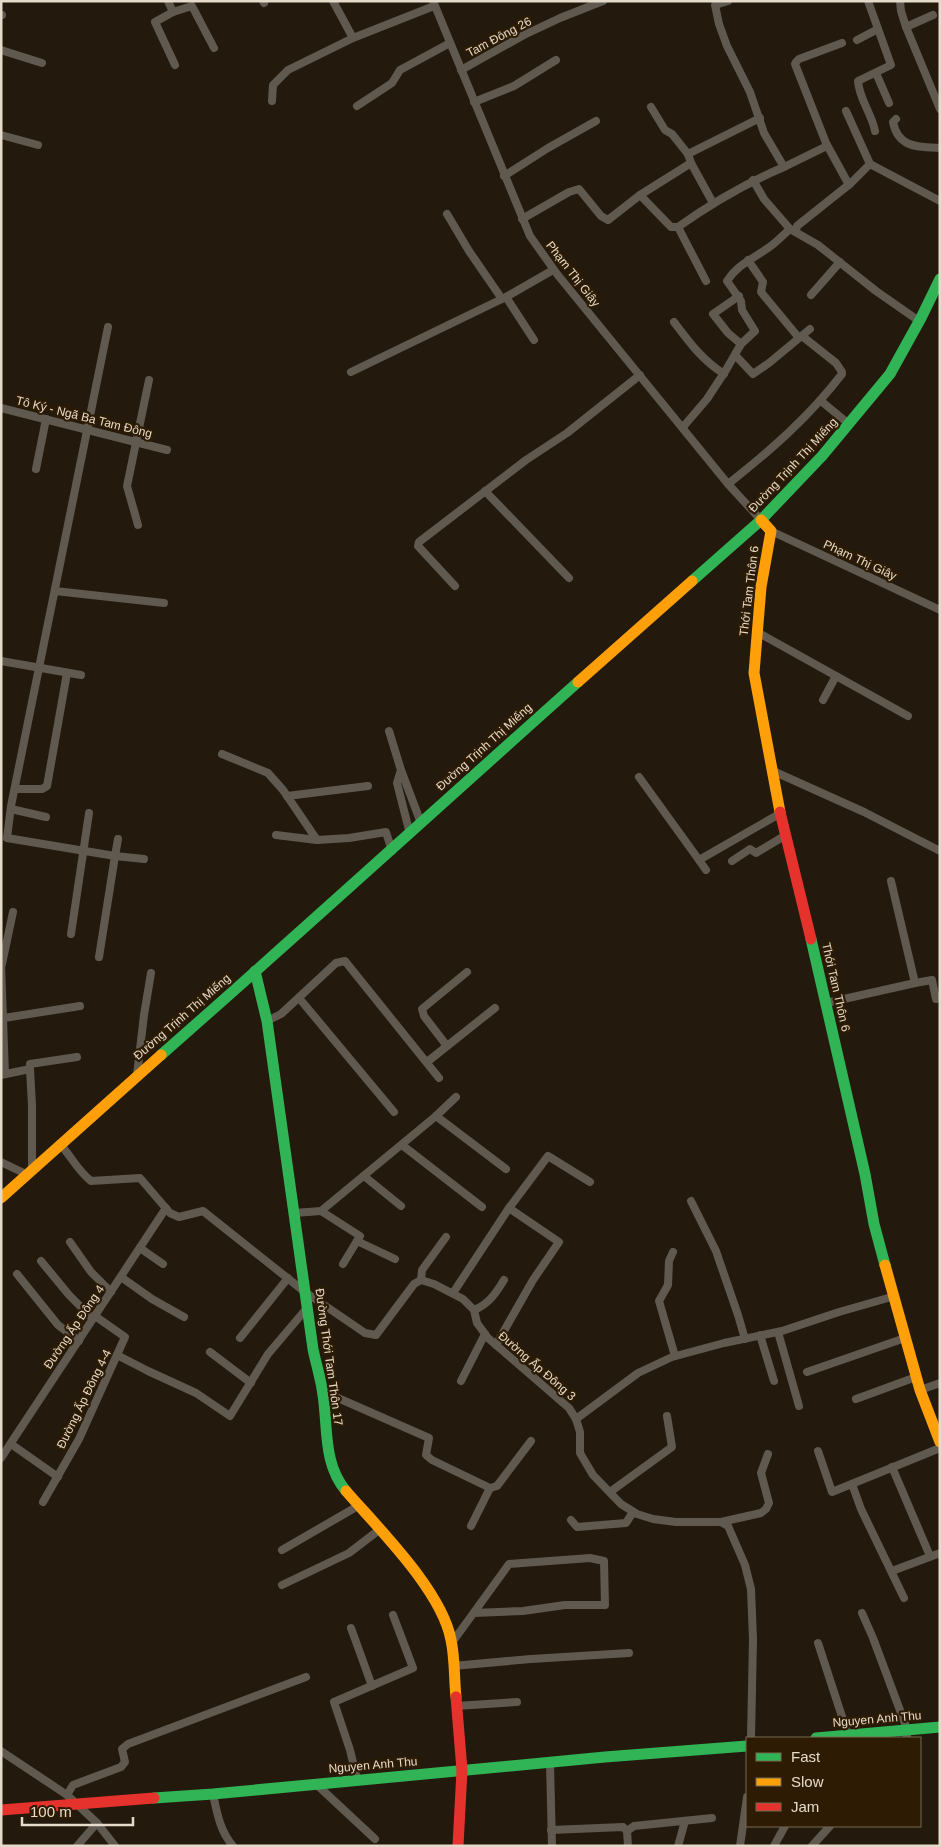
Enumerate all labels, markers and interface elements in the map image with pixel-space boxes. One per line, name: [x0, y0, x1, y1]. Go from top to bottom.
street label: Tam Đông 26: [464, 14, 534, 60]
street label: Phạm Thị Giây: [543, 239, 603, 309]
street label: Tô Ký - Ngã Ba Tam Đông: [14, 393, 154, 441]
street label: Đường Trịnh Thị Miếng: [746, 415, 840, 515]
street label: Phạm Thị Giây: [821, 537, 899, 583]
street label: Thới Tam Thôn 6: [737, 545, 762, 637]
street label: Đường Trịnh Thị Miếng: [433, 700, 535, 794]
street label: Thới Tam Thôn 6: [819, 941, 853, 1033]
street label: Đường Trịnh Thị Miếng: [131, 971, 233, 1063]
street label: Đường Ấp Đông 4: [40, 1282, 107, 1372]
street label: Đường Thới Tam Thôn 17: [312, 1287, 346, 1427]
street label: Đường Ấp Đông 3: [495, 1328, 579, 1404]
street label: Đường Ấp Đông 4-4: [53, 1346, 114, 1451]
street label: Nguyen Anh Thu: [832, 1708, 922, 1730]
legend: [746, 1737, 921, 1827]
text: Fast: [791, 1748, 821, 1765]
street label: Nguyen Anh Thu: [328, 1754, 418, 1776]
text: Slow: [791, 1773, 824, 1790]
scale bar: [22, 1794, 134, 1826]
text: Jam: [791, 1798, 819, 1815]
text: 100 m: [30, 1803, 72, 1820]

